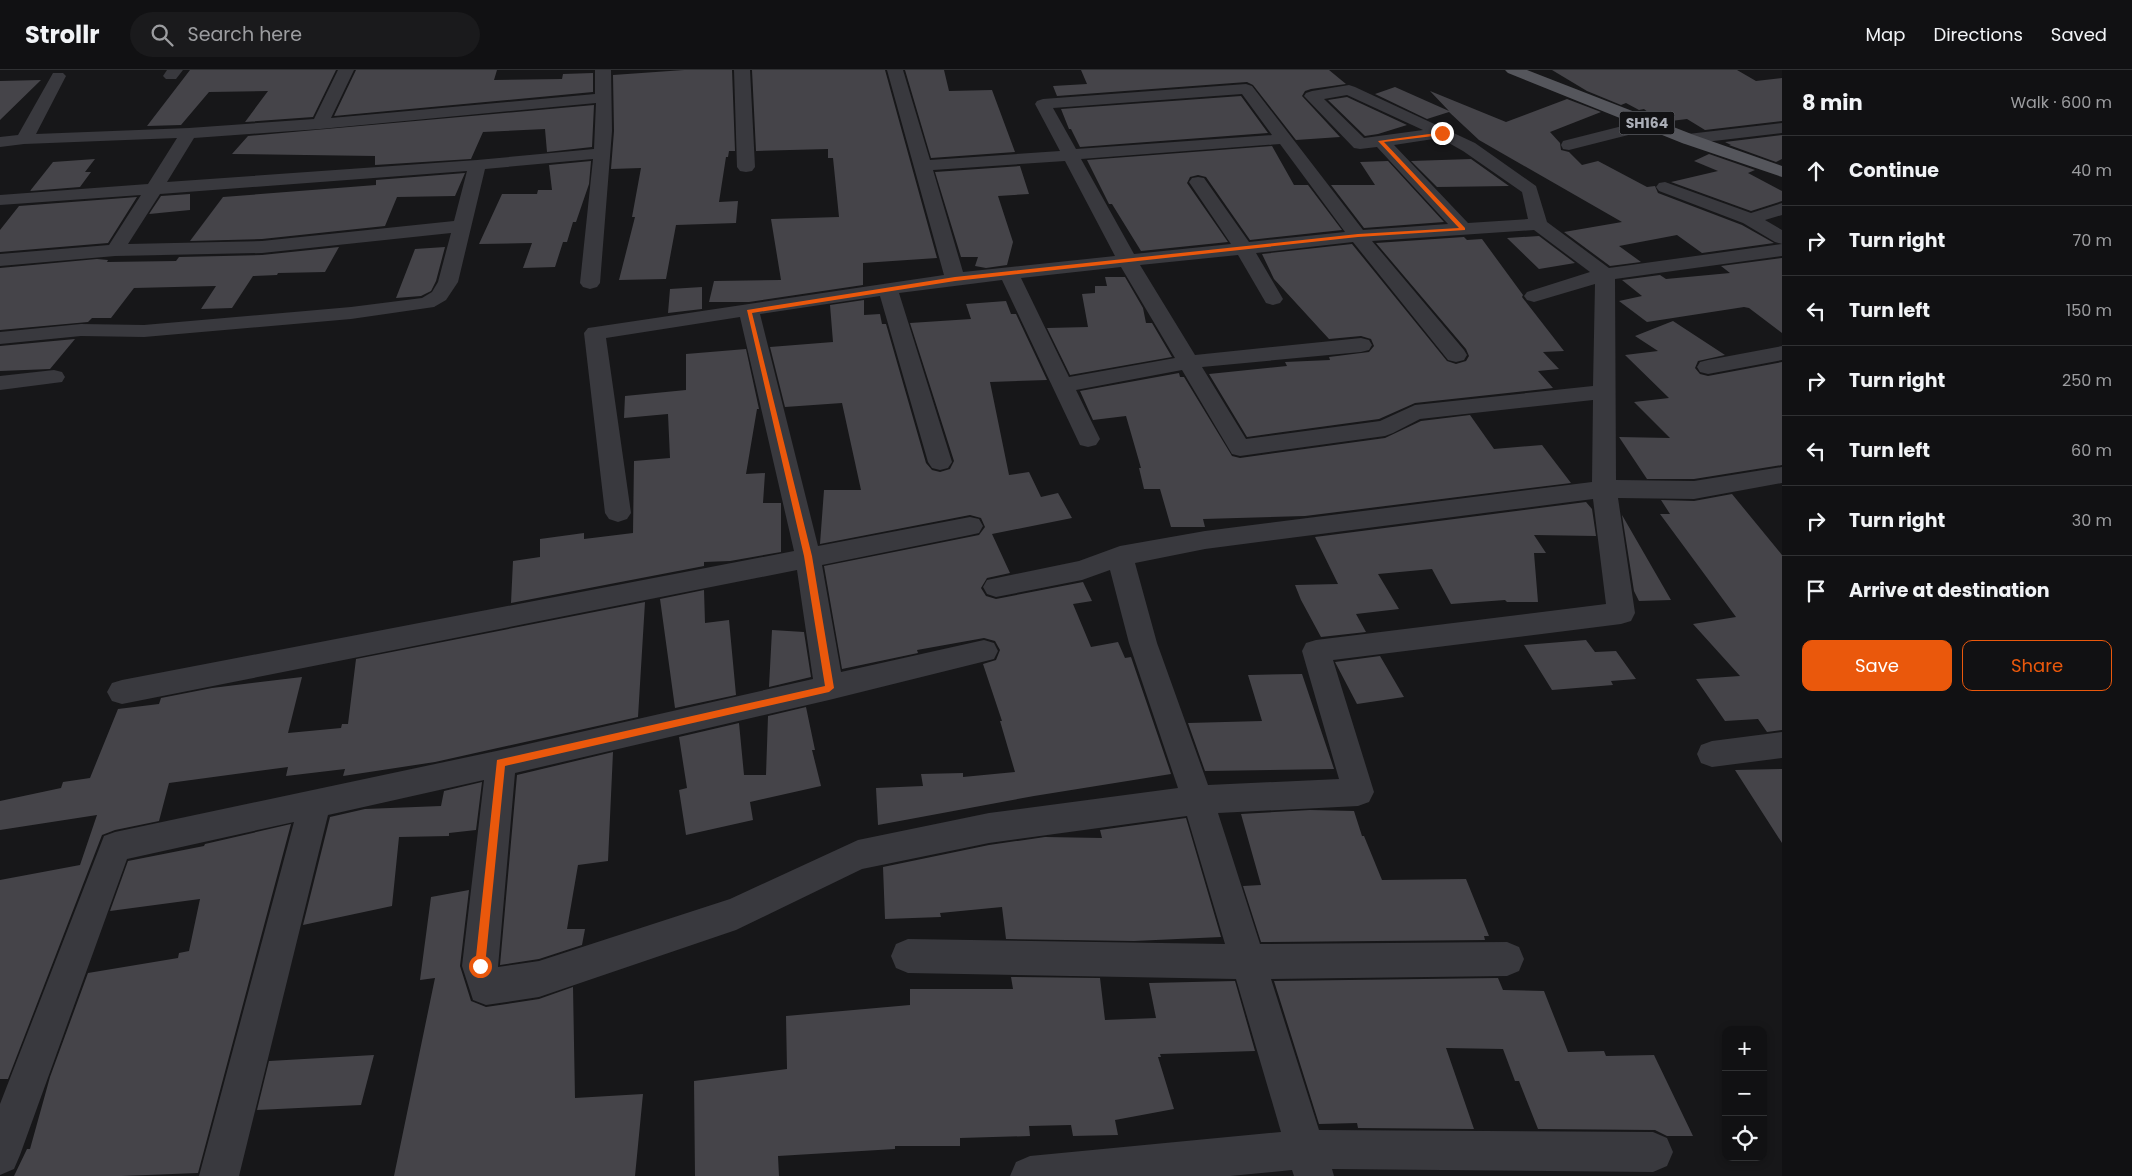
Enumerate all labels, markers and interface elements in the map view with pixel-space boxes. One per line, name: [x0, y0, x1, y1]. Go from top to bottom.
search box: [130, 12, 480, 57]
text: Strollr: [25, 18, 100, 51]
icon: search: [148, 21, 176, 49]
text: Search here: [188, 21, 302, 48]
text: Map: [1866, 22, 1905, 47]
text: Directions: [1933, 22, 2023, 47]
text: Saved: [2051, 22, 2107, 47]
text: 8 min: [1802, 88, 1863, 117]
text: Walk · 600 m: [2010, 91, 2112, 114]
road number: SH164: [1620, 112, 1674, 134]
route end: [1431, 122, 1454, 145]
icon: ahead: [1802, 157, 1830, 185]
text: Continue: [1849, 157, 1939, 184]
text: 40 m: [2071, 159, 2112, 182]
icon: right: [1802, 227, 1830, 255]
text: Turn right: [1849, 227, 1945, 254]
text: 70 m: [2072, 229, 2112, 252]
icon: left: [1802, 297, 1830, 325]
text: Turn left: [1849, 297, 1930, 324]
text: 150 m: [2066, 299, 2112, 322]
icon: right: [1802, 367, 1830, 395]
text: Turn right: [1849, 367, 1945, 394]
text: 250 m: [2062, 369, 2112, 392]
icon: left: [1802, 437, 1830, 465]
text: Turn left: [1849, 437, 1930, 464]
text: 60 m: [2071, 439, 2112, 462]
icon: right: [1802, 507, 1830, 535]
text: Turn right: [1849, 507, 1945, 534]
text: 30 m: [2072, 509, 2112, 532]
icon: arrive: [1802, 577, 1830, 605]
text: Arrive at destination: [1849, 577, 2050, 604]
button: Save: [1802, 640, 1952, 691]
button: Share: [1962, 640, 2112, 691]
route start: [469, 955, 492, 978]
map controls: [1722, 1026, 1767, 1161]
button: +: [1722, 1026, 1767, 1071]
button: −: [1722, 1071, 1767, 1116]
button: locate: [1722, 1116, 1767, 1161]

